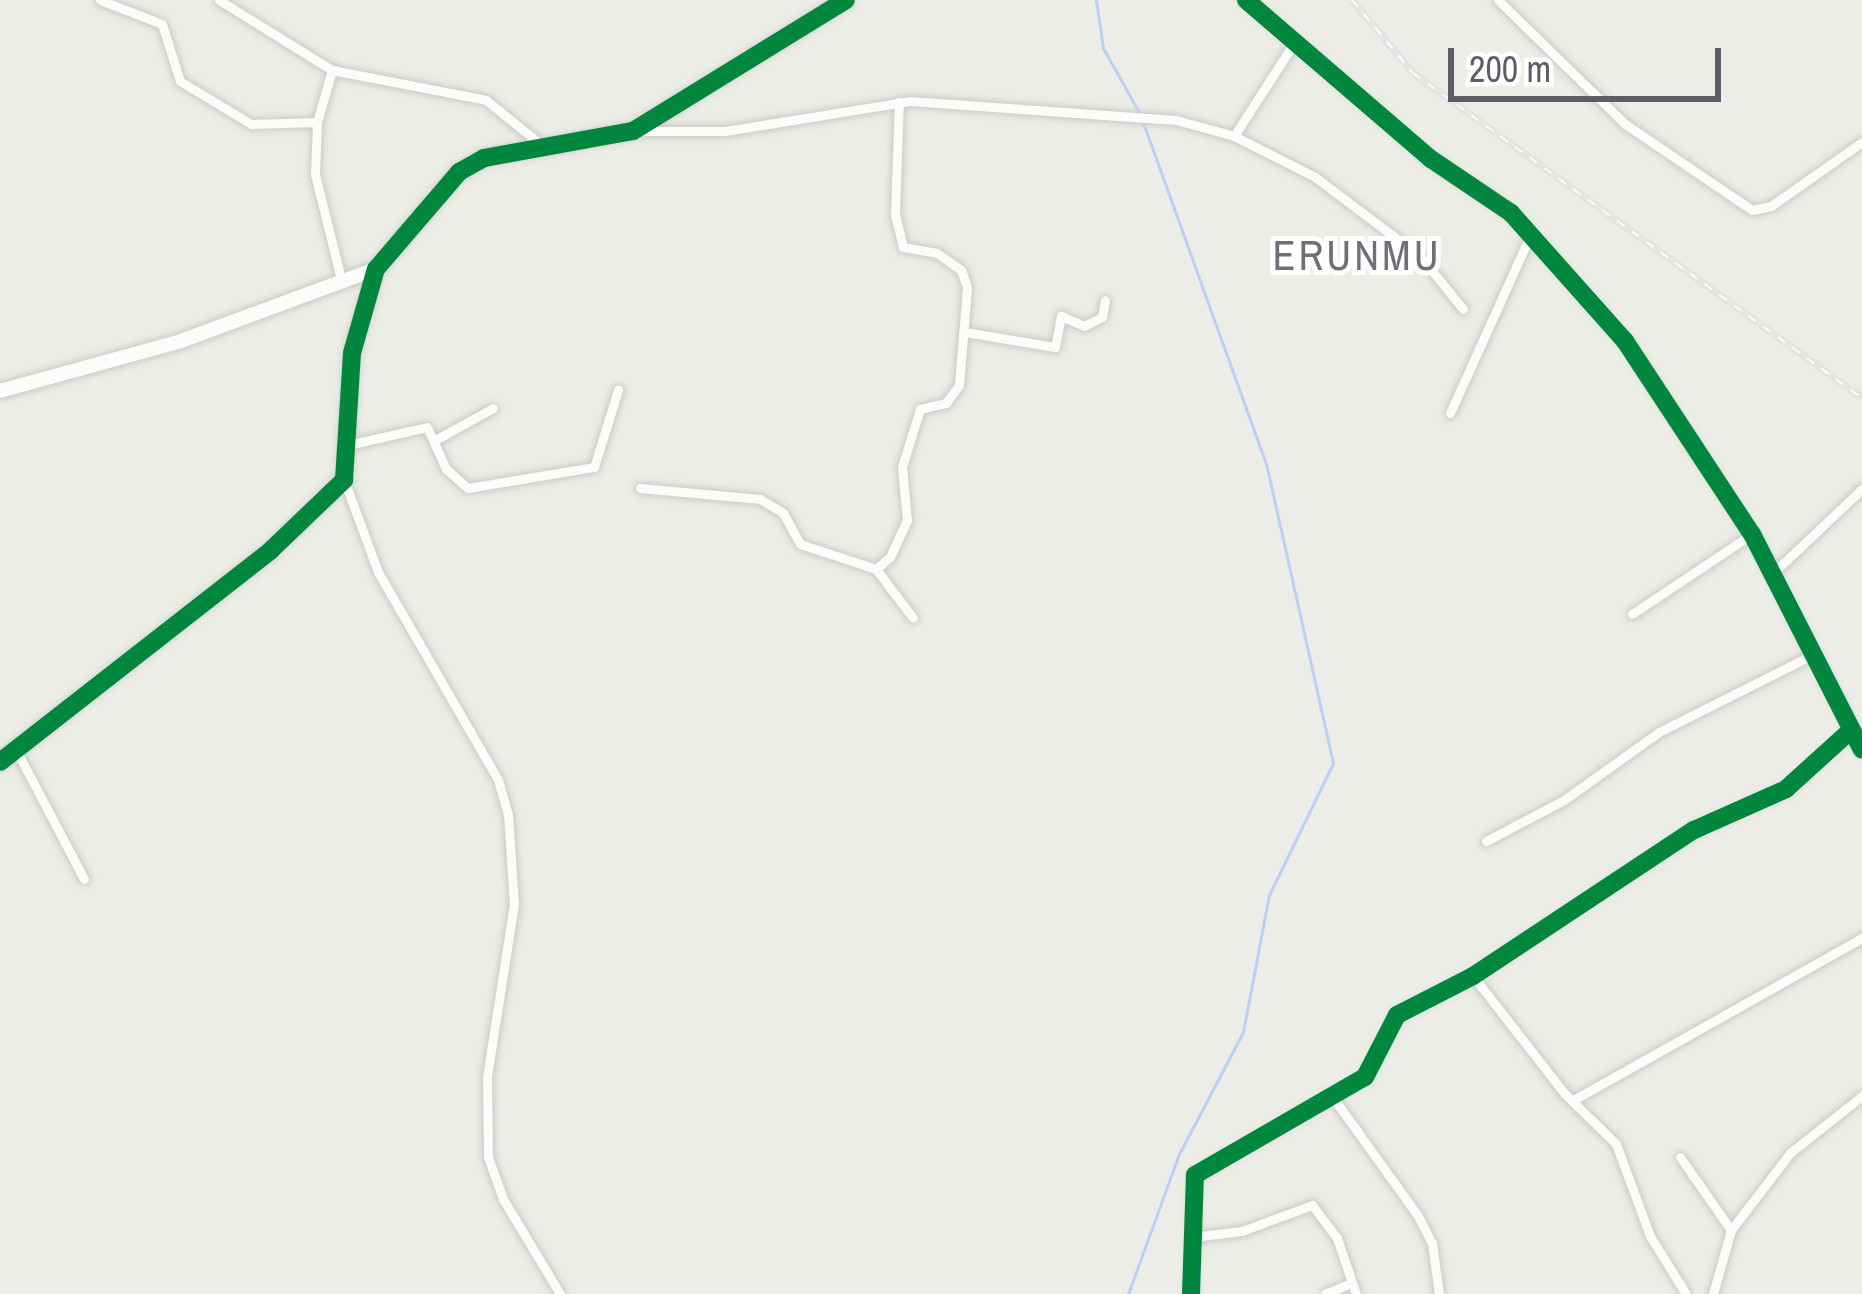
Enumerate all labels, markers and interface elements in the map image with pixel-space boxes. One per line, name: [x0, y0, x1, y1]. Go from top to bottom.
scale bar: [1454, 24, 1727, 98]
text: 200 m: [1469, 45, 1551, 93]
district label: ERUNMU: [1272, 230, 1442, 280]

